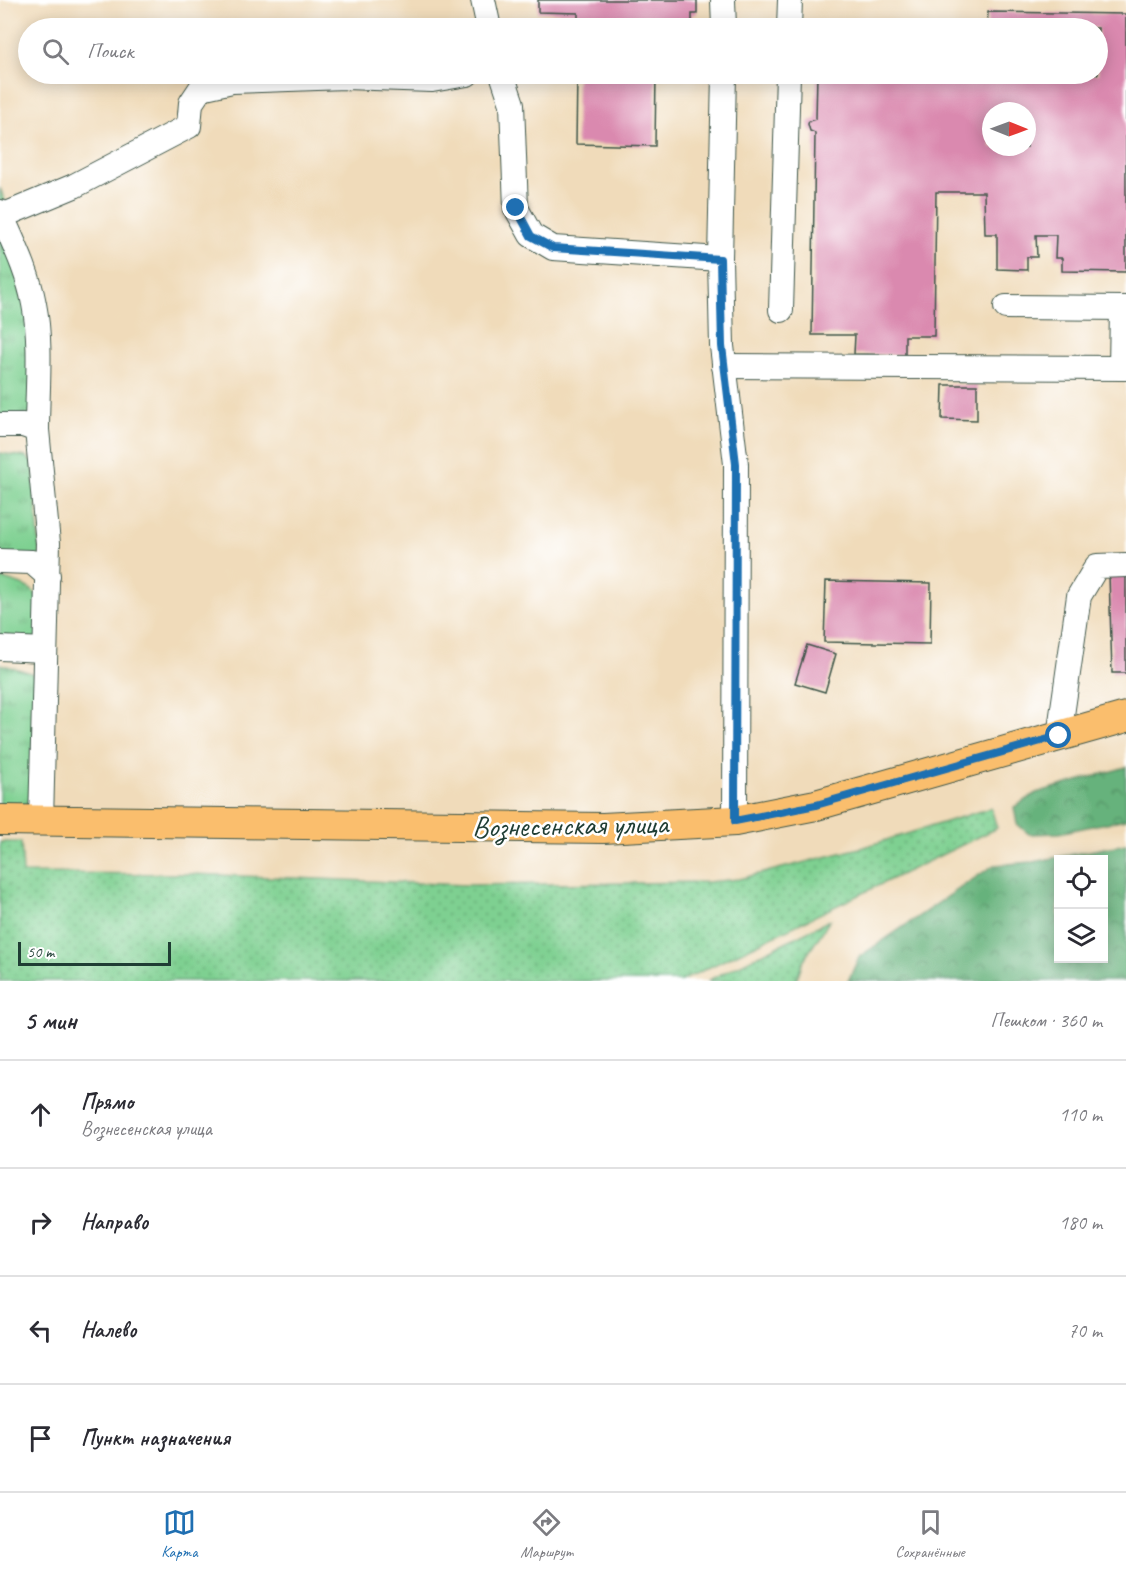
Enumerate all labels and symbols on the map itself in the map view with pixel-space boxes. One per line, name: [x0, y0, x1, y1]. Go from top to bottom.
north arrow: [982, 102, 1036, 156]
route end: [502, 194, 528, 220]
route start: [1045, 722, 1071, 748]
street label: Вознесенская улица: [472, 804, 670, 846]
scale bar: [18, 939, 171, 966]

